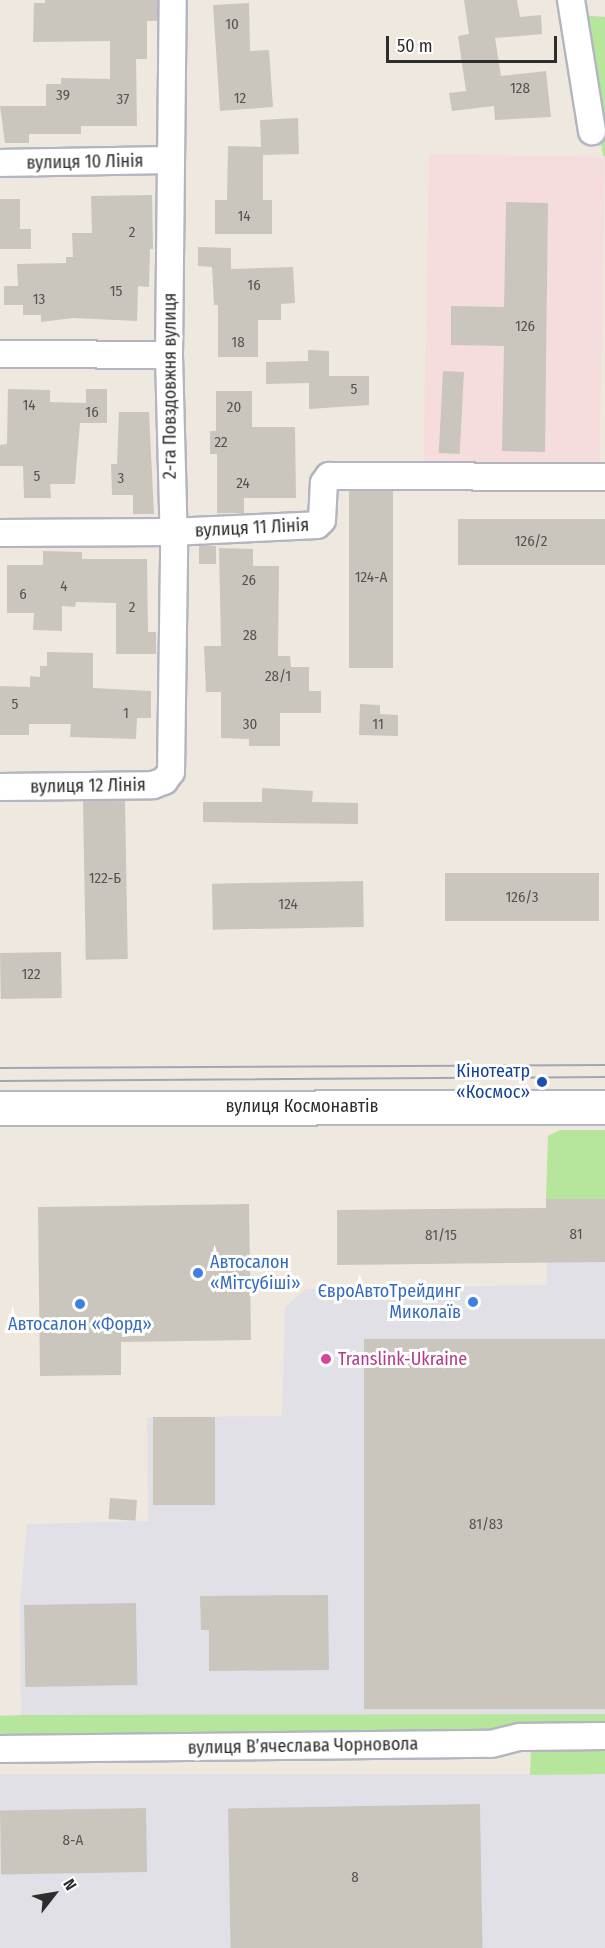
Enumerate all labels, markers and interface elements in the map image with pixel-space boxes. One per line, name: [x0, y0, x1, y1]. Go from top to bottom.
house number: 10: [225, 16, 239, 34]
scale bar: [389, 24, 560, 62]
text: 50 m: [397, 35, 433, 57]
house number: 128: [510, 80, 530, 98]
house number: 39: [56, 87, 70, 105]
house number: 12: [234, 90, 246, 108]
house number: 37: [117, 91, 129, 109]
street label: вулиця 10 Лінія: [26, 150, 144, 174]
house number: 14: [237, 208, 251, 226]
house number: 2: [129, 224, 135, 242]
house number: 16: [247, 277, 261, 295]
house number: 15: [110, 283, 122, 301]
house number: 13: [33, 291, 45, 309]
street label: 2-га Повздовжня вулиця: [159, 293, 181, 479]
house number: 126: [515, 318, 535, 336]
house number: 18: [231, 334, 245, 352]
house number: 5: [351, 381, 357, 399]
house number: 14: [22, 397, 36, 415]
house number: 20: [227, 399, 241, 417]
house number: 16: [85, 404, 99, 422]
house number: 22: [214, 434, 228, 452]
house number: 5: [34, 468, 40, 486]
house number: 3: [118, 470, 124, 488]
house number: 24: [236, 475, 250, 493]
street label: вулиця 11 Лінія: [194, 514, 310, 542]
house number: 126/2: [515, 533, 547, 551]
house number: 124-А: [355, 569, 387, 587]
house number: 26: [242, 572, 256, 590]
house number: 4: [60, 578, 68, 596]
house number: 6: [19, 586, 27, 604]
house number: 2: [129, 599, 135, 617]
house number: 28: [243, 627, 257, 645]
house number: 28/1: [265, 668, 291, 686]
house number: 5: [12, 696, 18, 714]
house number: 1: [123, 705, 129, 723]
house number: 30: [243, 716, 257, 734]
house number: 11: [372, 716, 384, 734]
street label: вулиця 12 Лінія: [30, 774, 146, 798]
house number: 122-Б: [89, 870, 121, 888]
house number: 126/3: [506, 889, 538, 907]
house number: 124: [278, 896, 298, 914]
house number: 122: [21, 966, 41, 984]
place label: Кінотеатр «Космос»: [456, 1061, 530, 1104]
marker: Кінотеатр «Космос»: [535, 1075, 549, 1089]
street label: вулиця Космонавтів: [225, 1095, 379, 1117]
house number: 81: [570, 1226, 582, 1244]
house number: 81/15: [425, 1227, 457, 1245]
place label: Автосалон «Мітсубіші»: [210, 1252, 301, 1294]
marker: Автосалон «Мітсубіші»: [191, 1266, 205, 1280]
place label: ЄвроАвтоТрейдинг Миколаїв: [318, 1281, 461, 1324]
marker: ЄвроАвтоТрейдинг Миколаїв: [466, 1295, 480, 1309]
marker: Автосалон «Форд»: [73, 1297, 87, 1311]
place label: Автосалон «Форд»: [8, 1313, 152, 1335]
place label: Translink-Ukraine: [338, 1348, 467, 1370]
marker: Translink-Ukraine: [319, 1352, 333, 1366]
house number: 81/83: [469, 1516, 503, 1534]
street label: вулиця Вʼячеслава Чорновола: [188, 1733, 418, 1759]
house number: 8-А: [63, 1832, 83, 1850]
north arrow: [24, 1864, 84, 1924]
house number: 8: [351, 1869, 359, 1887]
text: N: [59, 1875, 80, 1893]

